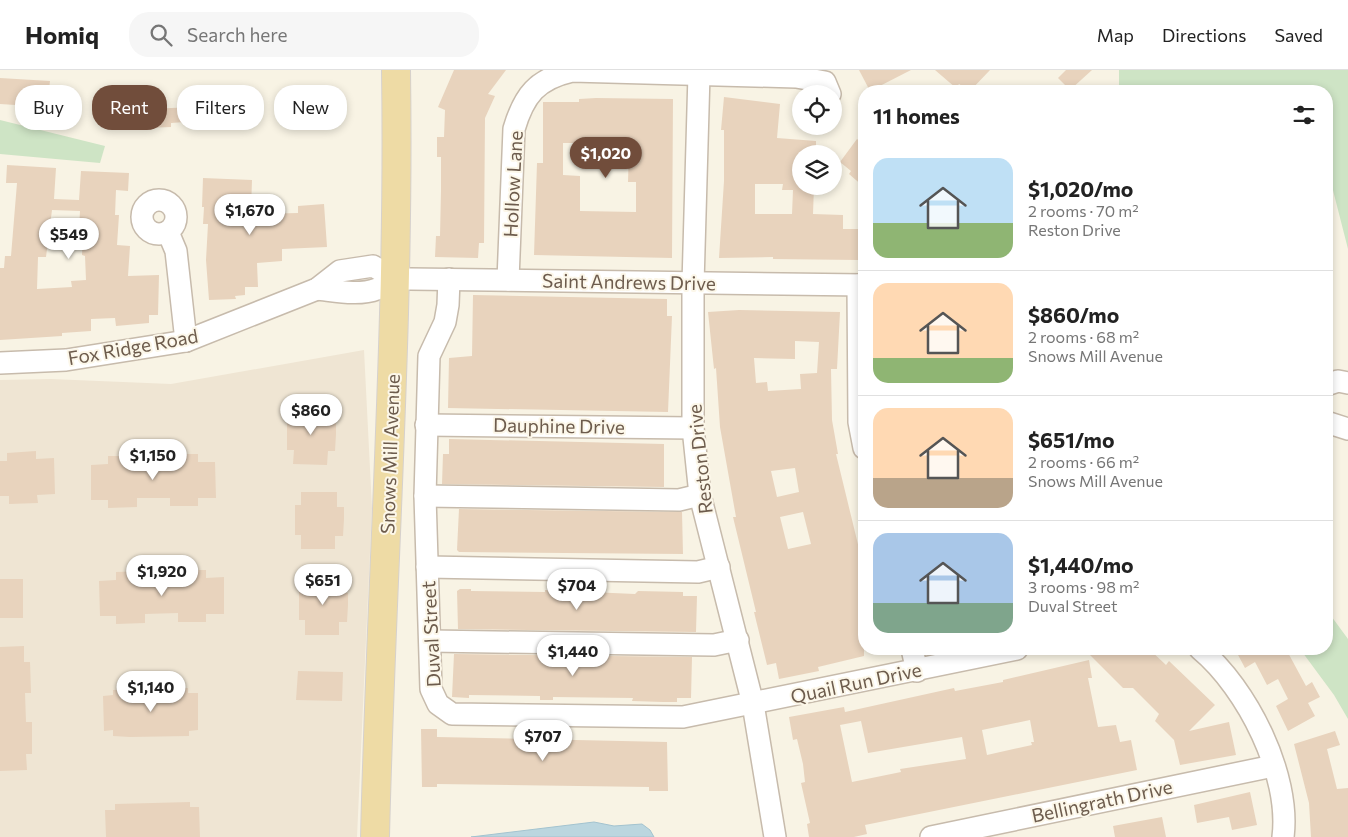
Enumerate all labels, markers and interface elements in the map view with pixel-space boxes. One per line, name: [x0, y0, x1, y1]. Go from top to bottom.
search box: [129, 12, 479, 57]
text: Homiq: [25, 20, 99, 49]
icon: search: [147, 21, 175, 49]
text: Search here: [187, 23, 288, 46]
text: Map: [1097, 24, 1134, 46]
text: Directions: [1162, 24, 1246, 46]
text: Saved: [1274, 24, 1323, 46]
chip: Buy: [15, 85, 82, 130]
chip: Rent: [92, 85, 167, 130]
chip: Filters: [177, 85, 264, 130]
chip: New: [274, 85, 347, 130]
map controls: [792, 85, 842, 195]
button: locate: [792, 85, 842, 135]
icon: filters: [1290, 101, 1318, 129]
text: 11 homes: [873, 103, 960, 128]
street label: Hollow Lane: [498, 130, 527, 238]
pin: $1,020: [565, 136, 647, 179]
text: $1,020: [581, 143, 631, 162]
button: layers: [792, 145, 842, 195]
text: $1,020/mo: [1028, 176, 1133, 201]
icon: home: [913, 178, 973, 238]
pin: $1,670: [209, 194, 291, 236]
text: $1,670: [225, 200, 275, 219]
text: 2 rooms · 70 m²: [1028, 201, 1139, 220]
pin: $549: [39, 218, 99, 260]
text: Reston Drive: [1028, 220, 1121, 239]
text: $549: [50, 224, 88, 243]
street label: Saint Andrews Drive: [542, 268, 716, 295]
text: $860/mo: [1028, 302, 1119, 327]
icon: home: [913, 303, 973, 363]
street label: Fox Ridge Road: [66, 324, 200, 369]
text: 2 rooms · 68 m²: [1028, 327, 1139, 346]
text: Snows Mill Avenue: [1028, 346, 1163, 365]
street label: Snows Mill Avenue: [375, 374, 404, 534]
pin: $860: [281, 394, 341, 436]
text: $860: [291, 400, 331, 419]
street label: Reston Drive: [682, 403, 717, 515]
street label: Dauphine Drive: [493, 413, 625, 438]
text: $651/mo: [1028, 427, 1114, 452]
icon: home: [913, 428, 973, 488]
pin: $1,150: [112, 438, 194, 481]
text: $1,150: [130, 445, 176, 464]
text: 2 rooms · 66 m²: [1028, 452, 1139, 471]
text: Snows Mill Avenue: [1028, 471, 1163, 490]
text: $1,440/mo: [1028, 552, 1134, 577]
icon: home: [913, 553, 973, 613]
pin: $1,920: [121, 554, 203, 597]
text: $1,920: [137, 561, 187, 580]
pin: $651: [293, 564, 353, 606]
pin: $704: [547, 568, 607, 611]
text: $651: [305, 570, 341, 589]
text: $704: [558, 575, 596, 594]
text: 3 rooms · 98 m²: [1028, 577, 1139, 596]
street label: Duval Street: [416, 580, 445, 688]
text: Duval Street: [1028, 596, 1118, 615]
pin: $1,440: [532, 634, 614, 677]
text: $1,440: [548, 641, 598, 660]
street label: Quail Run Drive: [788, 657, 923, 708]
pin: $1,140: [110, 670, 192, 713]
text: $1,140: [128, 677, 174, 696]
pin: $707: [513, 720, 573, 762]
text: $707: [524, 726, 562, 745]
street label: Bellingrath Drive: [1029, 774, 1174, 827]

